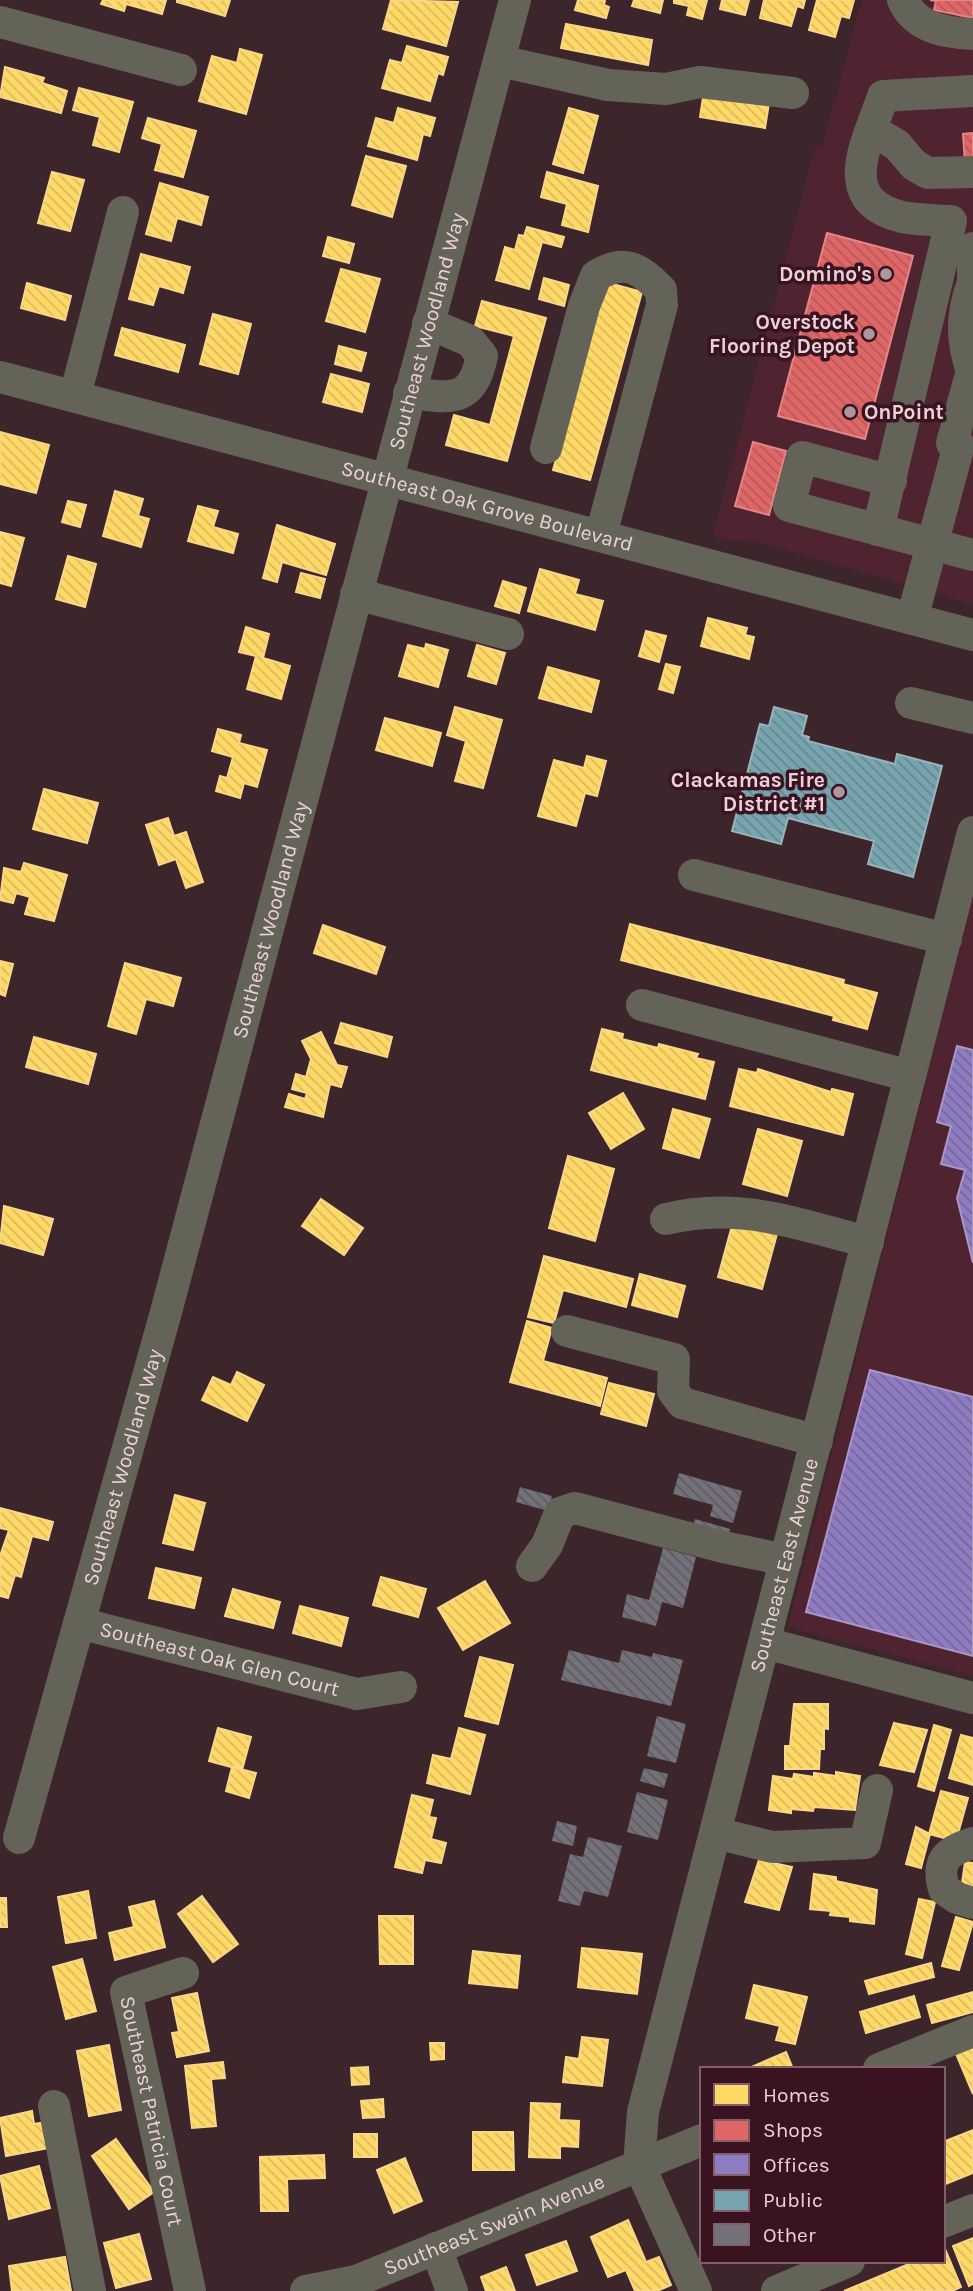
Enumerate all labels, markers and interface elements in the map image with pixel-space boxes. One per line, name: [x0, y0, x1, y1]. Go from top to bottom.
street label: Southeast Woodland Way: [384, 210, 470, 452]
place label: Domino's: [779, 262, 872, 286]
marker: Domino's: [878, 266, 894, 282]
place label: Overstock Flooring Depot: [709, 310, 856, 358]
marker: Overstock Flooring Depot: [861, 326, 877, 342]
place label: OnPoint: [864, 400, 944, 424]
marker: OnPoint: [842, 404, 858, 420]
street label: Southeast Oak Grove Boulevard: [339, 456, 636, 556]
place label: Clackamas Fire District #1: [671, 768, 825, 816]
marker: Clackamas Fire District #1: [831, 784, 847, 800]
street label: Southeast Woodland Way: [227, 798, 313, 1041]
street label: Southeast Woodland Way: [78, 1346, 167, 1588]
street label: Southeast East Avenue: [745, 1456, 823, 1675]
street label: Southeast Oak Glen Court: [97, 1617, 342, 1701]
street label: Southeast Patricia Court: [115, 1994, 188, 2229]
legend: [700, 2067, 945, 2263]
text: Homes: [763, 2083, 830, 2107]
text: Shops: [763, 2118, 823, 2142]
text: Offices: [763, 2153, 830, 2177]
street label: Southeast Swain Avenue: [380, 2169, 608, 2280]
text: Public: [763, 2188, 823, 2212]
text: Other: [763, 2223, 816, 2247]

